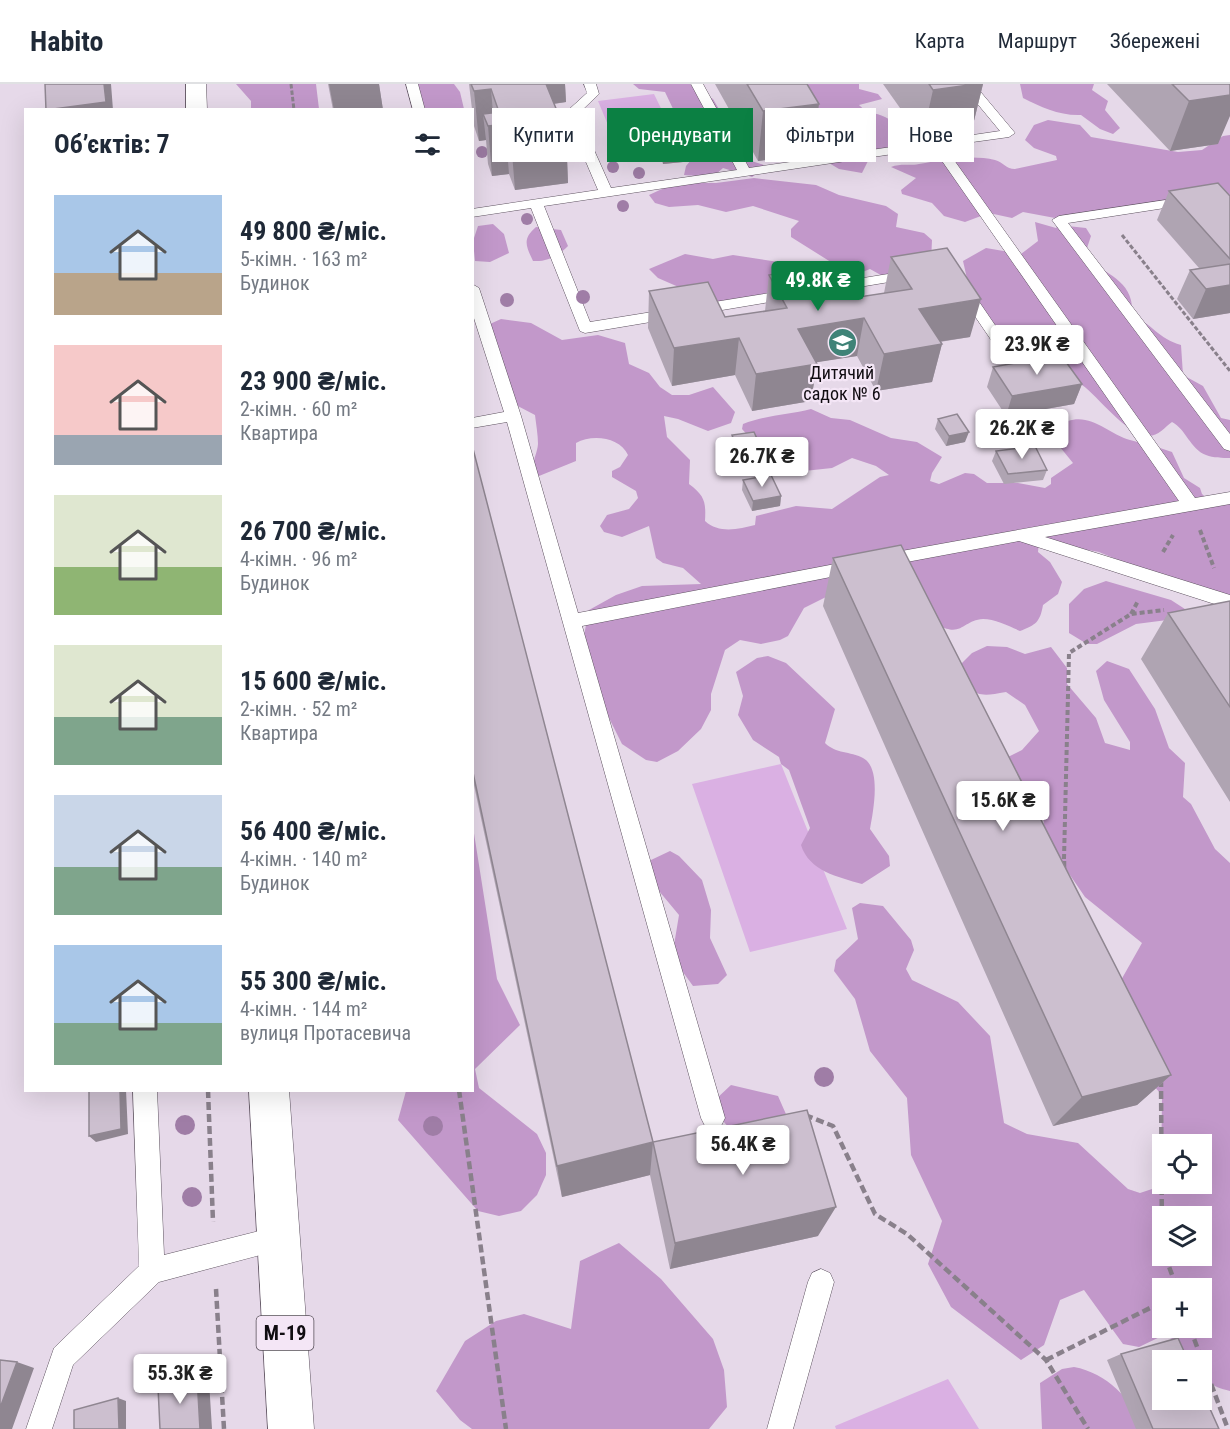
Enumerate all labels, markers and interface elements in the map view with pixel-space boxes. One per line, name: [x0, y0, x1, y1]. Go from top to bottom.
text: Habito: [30, 25, 103, 58]
text: Карта: [915, 29, 965, 53]
text: Маршрут: [998, 29, 1077, 53]
text: Збережені: [1110, 29, 1200, 53]
chip: Купити: [492, 108, 595, 162]
chip: Орендувати: [607, 108, 753, 162]
chip: Фільтри: [765, 108, 876, 162]
chip: Нове: [888, 108, 974, 162]
icon: filters: [411, 128, 444, 161]
text: Об’єктів: 7: [54, 129, 170, 159]
text: 49 800 ₴/міс.: [240, 216, 387, 246]
icon: home: [102, 219, 174, 291]
text: 5-кімн. · 163 m²: [240, 247, 367, 271]
pin: 49.8K ₴: [763, 261, 873, 312]
text: 49.8K ₴: [785, 268, 851, 292]
text: Будинок: [240, 271, 310, 295]
pin: 23.9K ₴: [982, 325, 1092, 376]
school or university icon: Дитячий садок № 6: [826, 327, 858, 359]
text: 23.9K ₴: [1004, 332, 1070, 356]
place label: Дитячий садок № 6: [803, 362, 881, 404]
text: 23 900 ₴/міс.: [240, 366, 387, 396]
icon: home: [102, 369, 174, 441]
text: 2-кімн. · 60 m²: [240, 397, 357, 421]
pin: 26.2K ₴: [967, 409, 1077, 460]
text: 26.2K ₴: [989, 416, 1055, 440]
text: Квартира: [240, 421, 318, 445]
pin: 26.7K ₴: [707, 437, 817, 488]
text: 26.7K ₴: [729, 444, 795, 468]
text: 26 700 ₴/міс.: [240, 516, 387, 546]
icon: home: [102, 519, 174, 591]
text: 4-кімн. · 96 m²: [240, 547, 357, 571]
text: Будинок: [240, 571, 310, 595]
text: 15 600 ₴/міс.: [240, 666, 387, 696]
icon: home: [102, 669, 174, 741]
text: 2-кімн. · 52 m²: [240, 697, 357, 721]
text: Квартира: [240, 721, 318, 745]
pin: 15.6K ₴: [948, 781, 1058, 832]
text: 15.6K ₴: [970, 788, 1036, 812]
text: 56 400 ₴/міс.: [240, 816, 387, 846]
icon: home: [102, 819, 174, 891]
text: 4-кімн. · 140 m²: [240, 847, 367, 871]
text: Будинок: [240, 871, 310, 895]
text: 55 300 ₴/міс.: [240, 966, 387, 996]
icon: home: [102, 969, 174, 1041]
text: 4-кімн. · 144 m²: [240, 997, 367, 1021]
text: вулиця Протасевича: [240, 1021, 411, 1045]
pin: 56.4K ₴: [688, 1125, 798, 1176]
text: 56.4K ₴: [710, 1132, 776, 1156]
map controls: [1152, 1134, 1212, 1410]
button: locate: [1152, 1134, 1212, 1194]
button: layers: [1152, 1206, 1212, 1266]
button: +: [1152, 1278, 1212, 1338]
road number: М-19: [256, 1316, 314, 1350]
button: −: [1152, 1350, 1212, 1410]
pin: 55.3K ₴: [125, 1354, 235, 1405]
text: 55.3K ₴: [147, 1361, 213, 1385]

